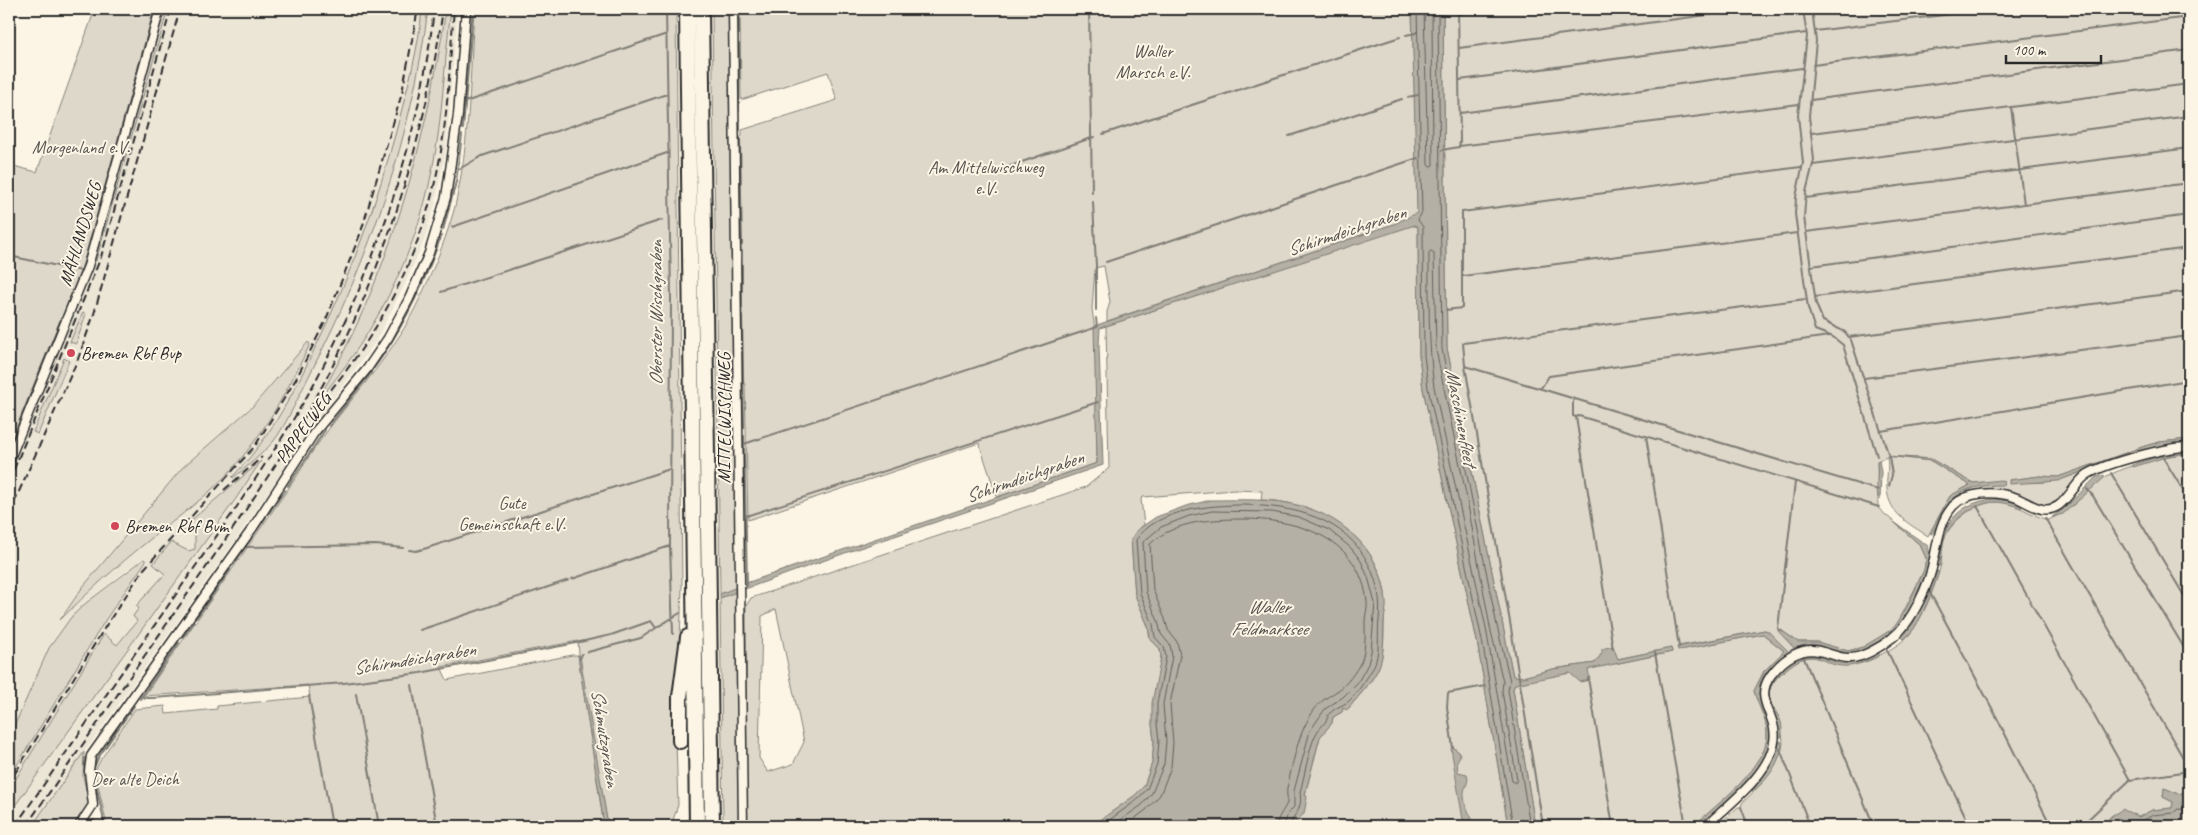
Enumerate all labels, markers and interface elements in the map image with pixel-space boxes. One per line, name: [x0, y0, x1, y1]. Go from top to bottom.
scale bar: [2006, 32, 2100, 64]
park label: Waller Marsch e.V.: [1116, 40, 1191, 83]
text: 100 m: [2013, 41, 2047, 60]
park label: Morgenland e.V.: [32, 136, 130, 158]
park label: Am Mittelwischweg e.V.: [928, 156, 1045, 199]
street label: MÄHLANDSWEG: [54, 177, 107, 288]
water label: Schirmdeichgraben: [1284, 200, 1410, 261]
water label: Oberster Wischgraben: [644, 238, 668, 385]
place label: Bremen Rbf Bvp: [81, 342, 182, 364]
marker: Bremen Rbf Bvp: [65, 347, 77, 359]
street label: MITTELWISCHWEG: [713, 351, 735, 483]
water label: Maschinenfleet: [1440, 367, 1483, 472]
street label: PAPPELWEG: [270, 386, 338, 467]
water label: Schirmdeichgraben: [962, 445, 1088, 508]
park label: Gute Gemeinschaft e.V.: [458, 492, 566, 535]
place label: Bremen Rbf Bvm: [125, 515, 230, 537]
marker: Bremen Rbf Bvm: [109, 520, 121, 532]
water label: Waller Feldmarksee: [1231, 595, 1310, 641]
water label: Schirmdeichgraben: [351, 637, 478, 680]
water label: Schmutzgraben: [585, 688, 625, 791]
park label: Der alte Deich: [91, 768, 180, 790]

